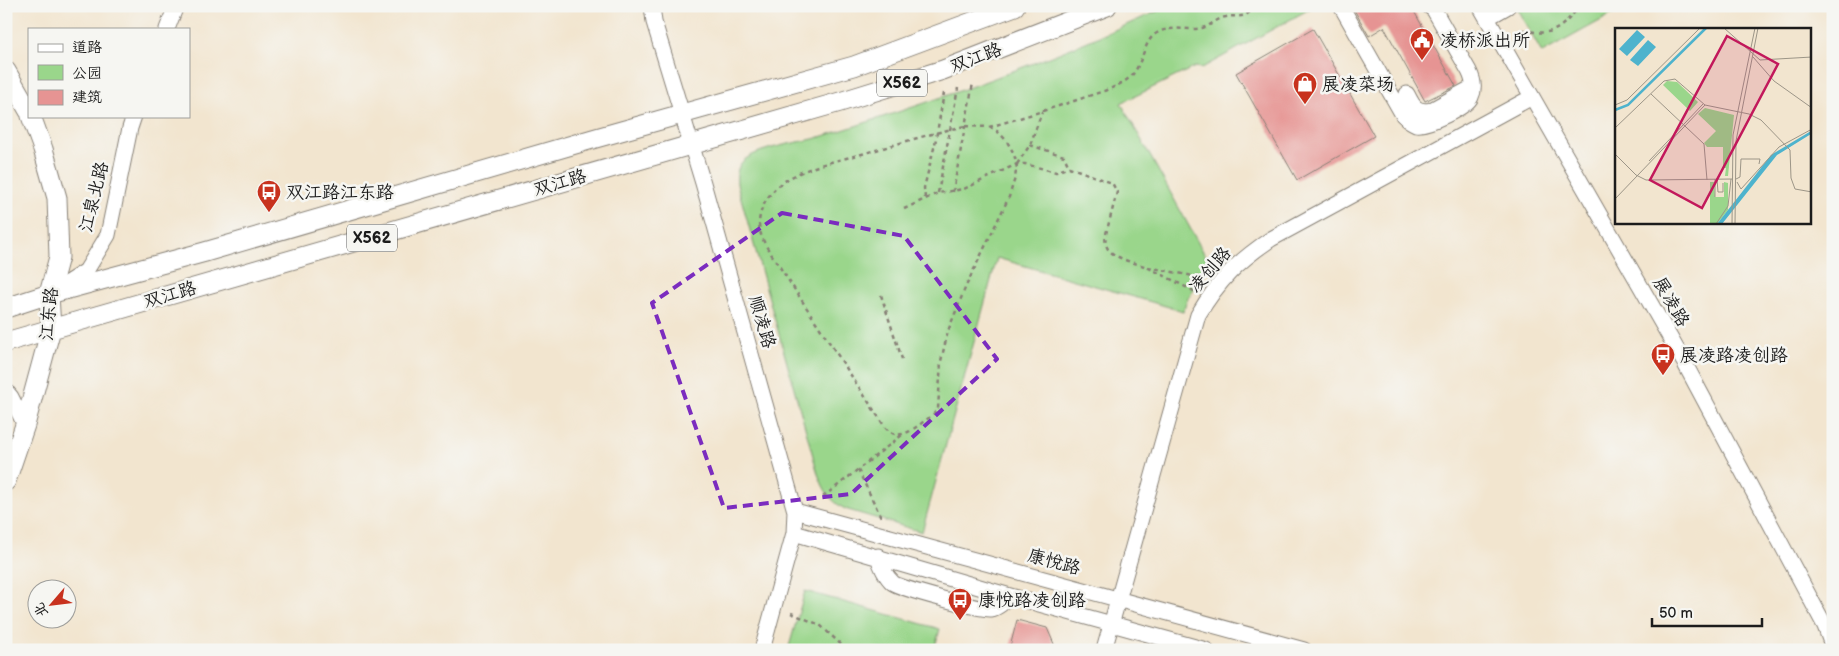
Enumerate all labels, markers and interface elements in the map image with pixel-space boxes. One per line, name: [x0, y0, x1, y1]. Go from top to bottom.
public building icon: 凌桥派出所: [1409, 27, 1435, 61]
legend: [28, 28, 190, 118]
inset map: [1615, 28, 1812, 224]
place label: 凌桥派出所: [1440, 30, 1530, 51]
text: 道路: [72, 38, 102, 57]
street label: 双江路: [947, 39, 1005, 77]
text: 公园: [72, 64, 102, 83]
road number: X562: [877, 70, 927, 96]
shop icon: 展凌菜场: [1292, 71, 1318, 105]
place label: 展凌菜场: [1322, 74, 1394, 95]
text: 建筑: [72, 88, 102, 107]
street label: 江泉北路: [75, 160, 113, 234]
street label: 双江路: [531, 165, 589, 201]
bus stop icon: 双江路江东路: [256, 179, 282, 213]
place label: 双江路江东路: [286, 182, 394, 203]
road number: X562: [347, 224, 397, 252]
street label: 凌创路: [1184, 243, 1236, 297]
street label: 展凌路: [1648, 273, 1694, 331]
street label: 双江路: [141, 277, 199, 313]
street label: 江东路: [36, 286, 62, 342]
street label: 顺凌路: [744, 293, 780, 351]
bus stop icon: 展凌路凌创路: [1650, 342, 1676, 376]
place label: 展凌路凌创路: [1680, 345, 1788, 366]
street label: 康悦路: [1025, 545, 1083, 579]
north arrow: [28, 578, 78, 628]
bus stop icon: 康悦路凌创路: [947, 587, 973, 621]
place label: 康悦路凌创路: [978, 590, 1086, 611]
scale bar: [1652, 596, 1762, 628]
text: 北: [30, 600, 52, 620]
text: 50 m: [1659, 604, 1693, 623]

